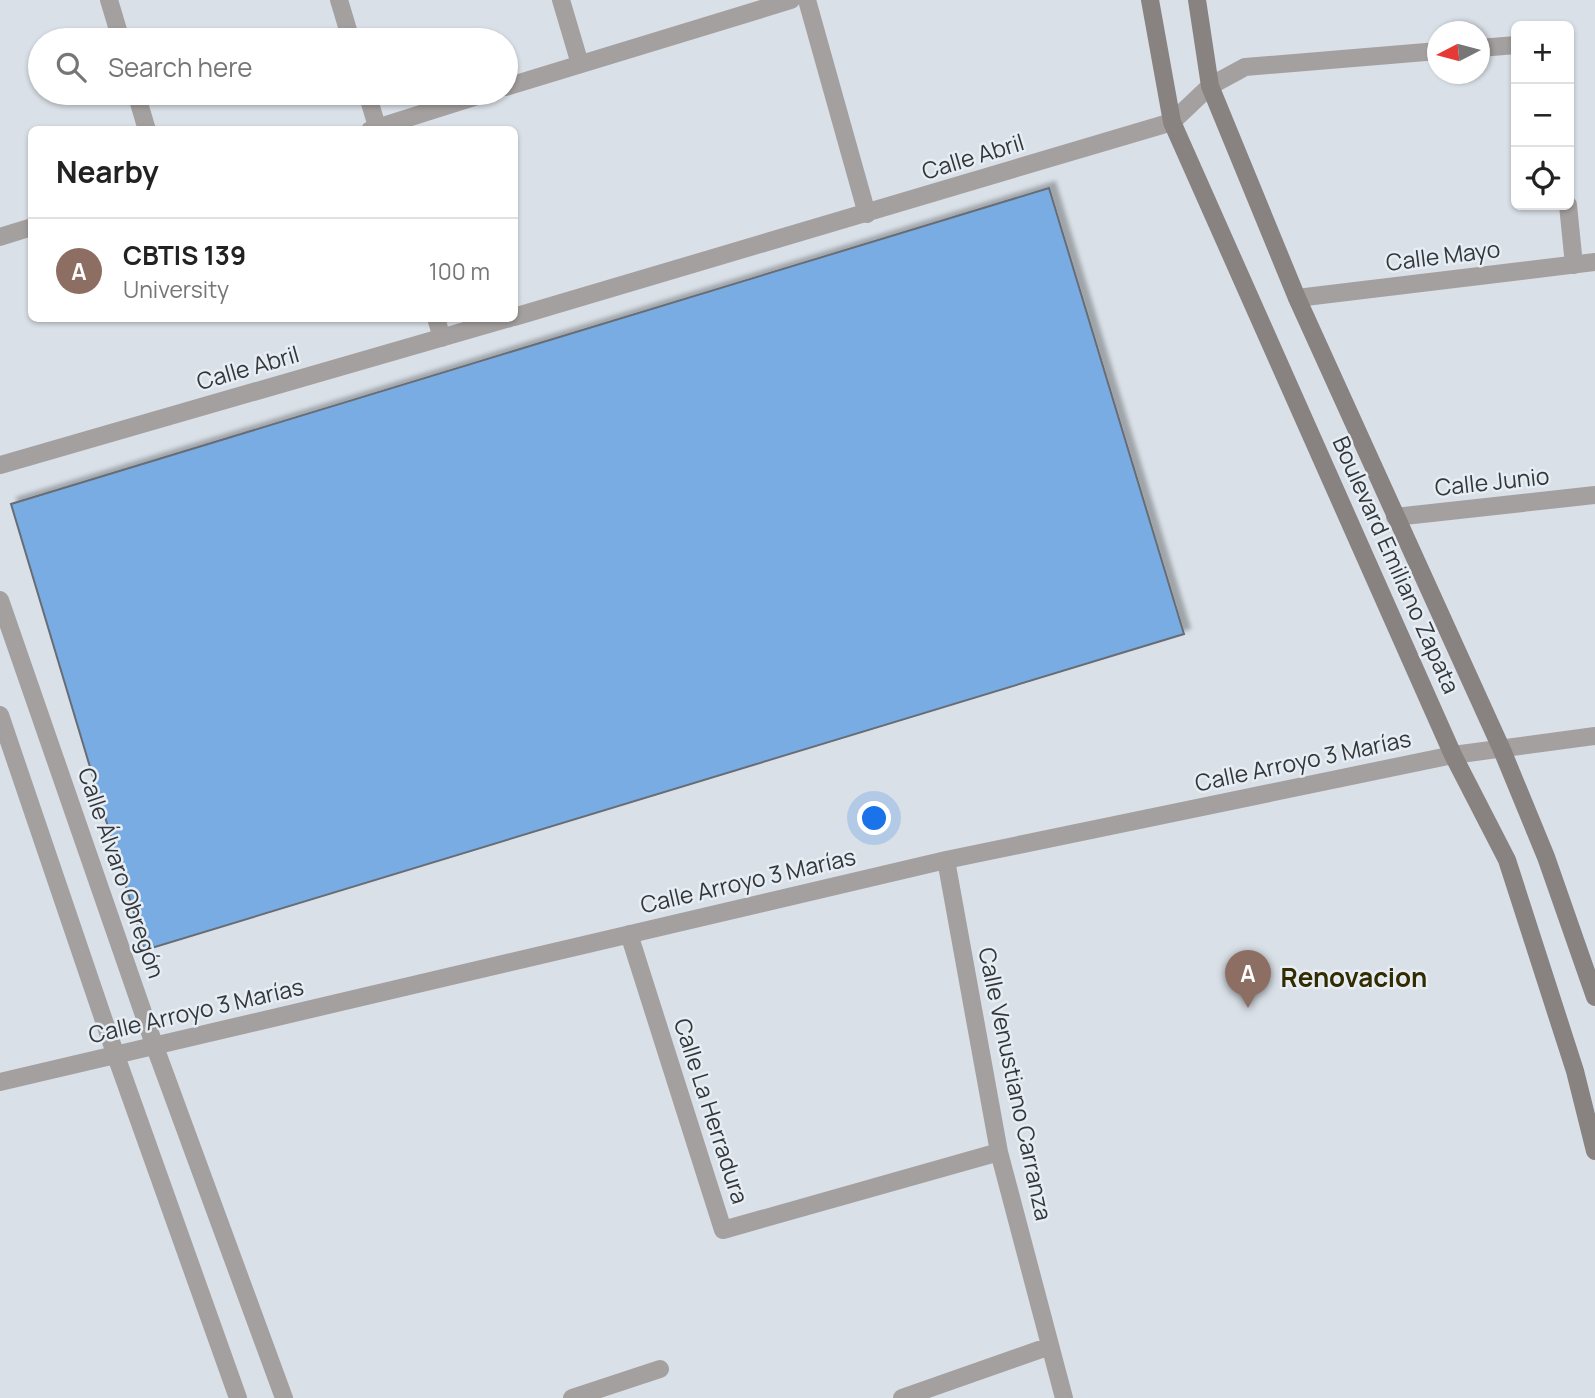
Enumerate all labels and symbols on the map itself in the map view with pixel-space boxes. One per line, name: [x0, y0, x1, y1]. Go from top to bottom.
north arrow: [1427, 21, 1490, 84]
street label: Calle Abril: [918, 125, 1028, 187]
street label: Calle Mayo: [1384, 232, 1502, 278]
street label: Calle Abril: [193, 337, 303, 397]
street label: Boulevard Emiliano Zapata: [1326, 431, 1468, 698]
street label: Calle Junio: [1433, 459, 1551, 503]
street label: Calle Arroyo 3 Marías: [1192, 722, 1414, 799]
street label: Calle Álvaro Obregón: [71, 763, 173, 982]
your location: [857, 801, 891, 835]
street label: Calle Arroyo 3 Marías: [637, 840, 859, 920]
street label: Calle Venustiano Carranza: [971, 944, 1061, 1223]
pin: A: [1225, 950, 1271, 1008]
district label: Renovacion: [1281, 959, 1427, 995]
street label: Calle Arroyo 3 Marías: [85, 970, 307, 1050]
street label: Calle La Herradura: [667, 1014, 757, 1207]

